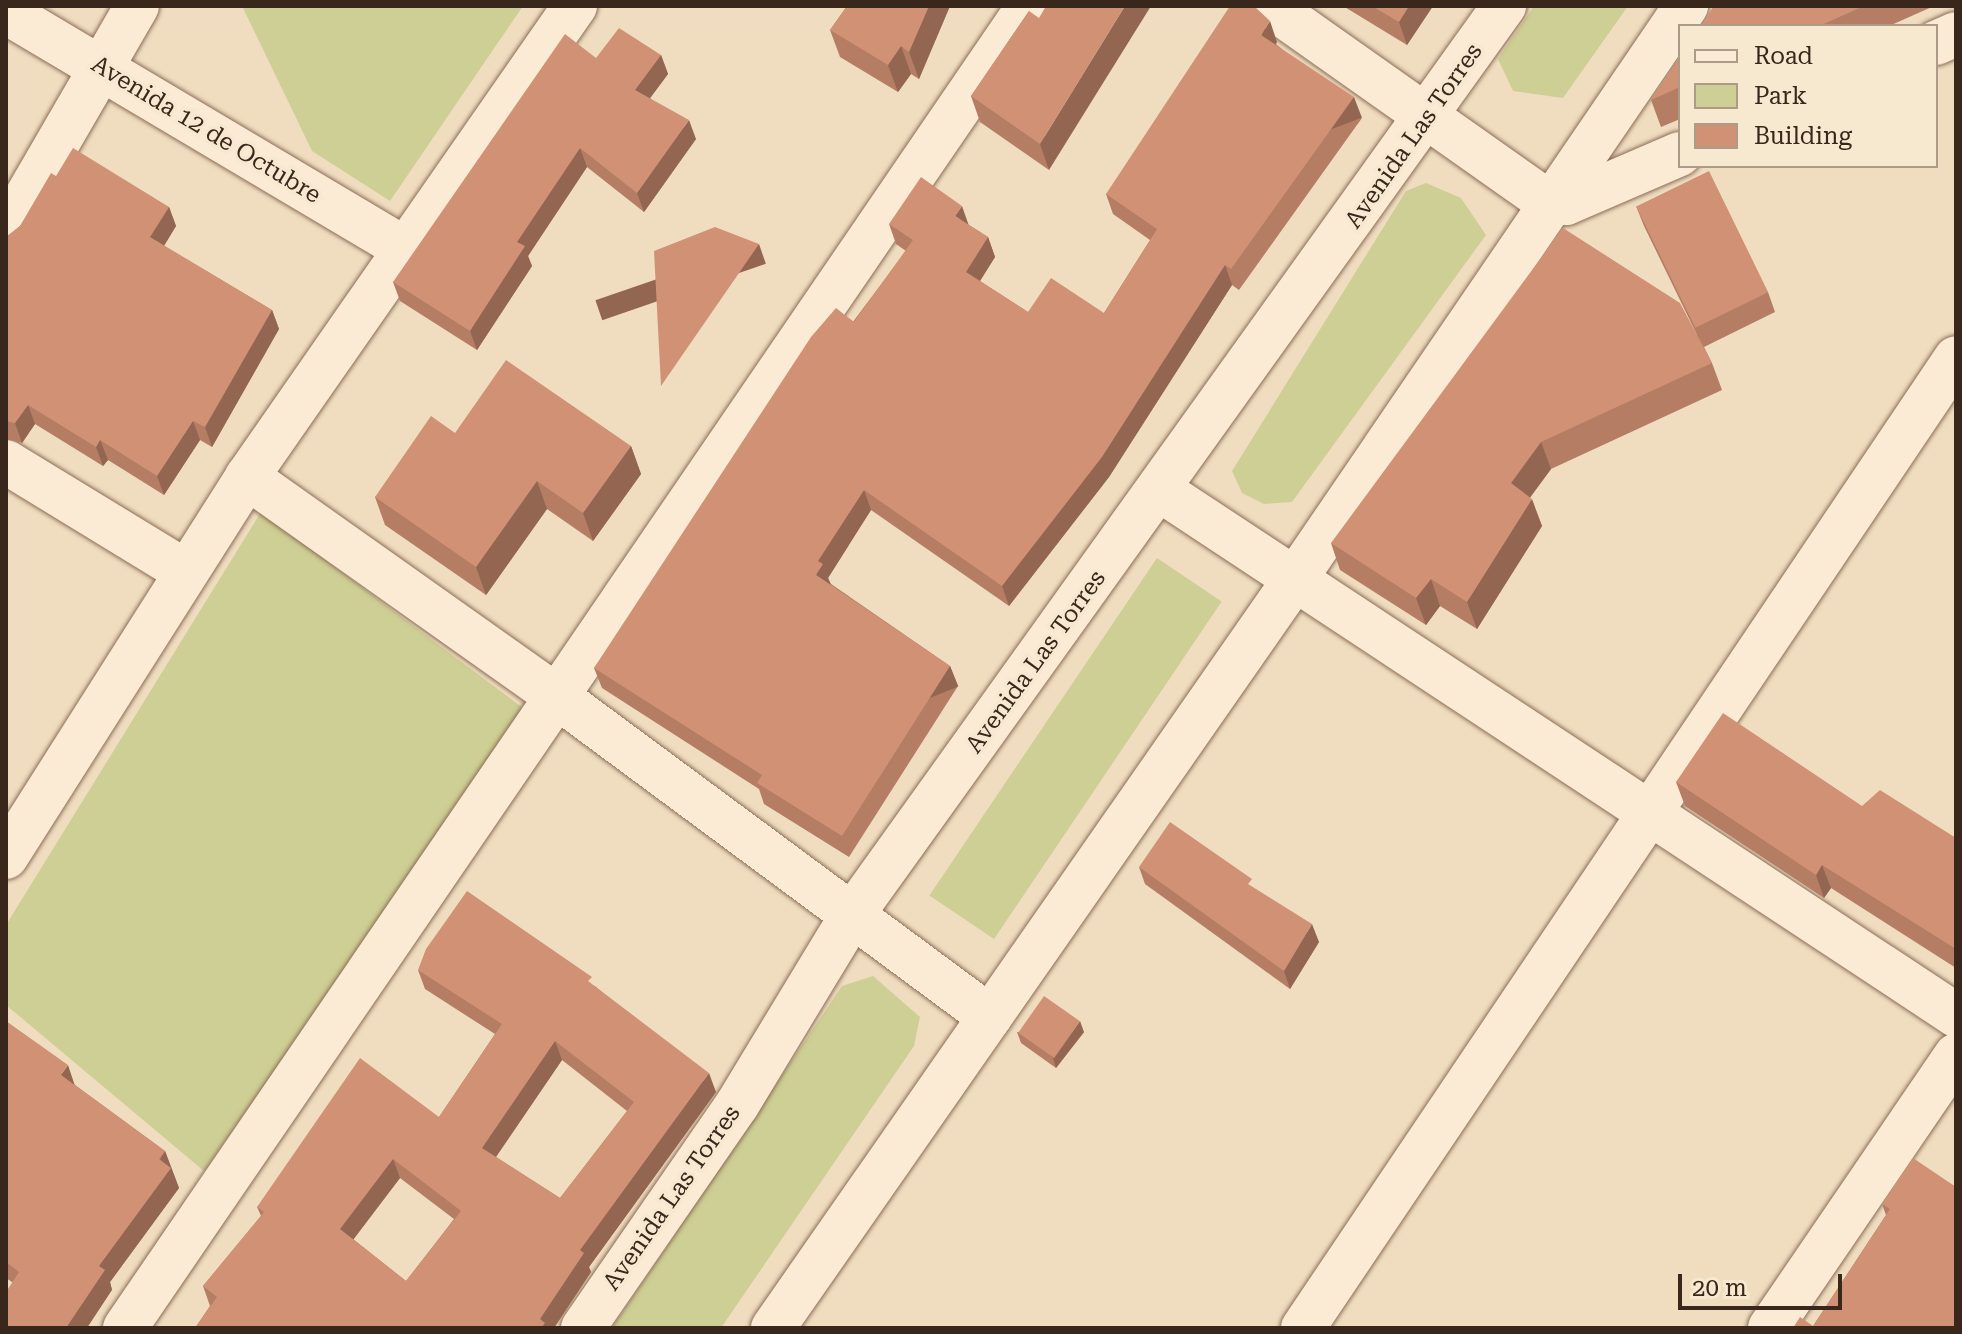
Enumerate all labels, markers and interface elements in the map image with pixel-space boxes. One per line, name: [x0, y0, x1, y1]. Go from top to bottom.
legend: [1678, 24, 1938, 168]
street label: Avenida Las Torres: [1339, 38, 1489, 234]
text: Road: [1754, 42, 1813, 70]
street label: Avenida 12 de Octubre: [86, 50, 326, 210]
text: Park: [1754, 82, 1807, 110]
text: Building: [1754, 122, 1852, 150]
street label: Avenida Las Torres: [960, 565, 1112, 759]
street label: Avenida Las Torres: [597, 1100, 747, 1296]
scale bar: [1682, 1258, 1846, 1308]
text: 20 m: [1692, 1274, 1747, 1302]

